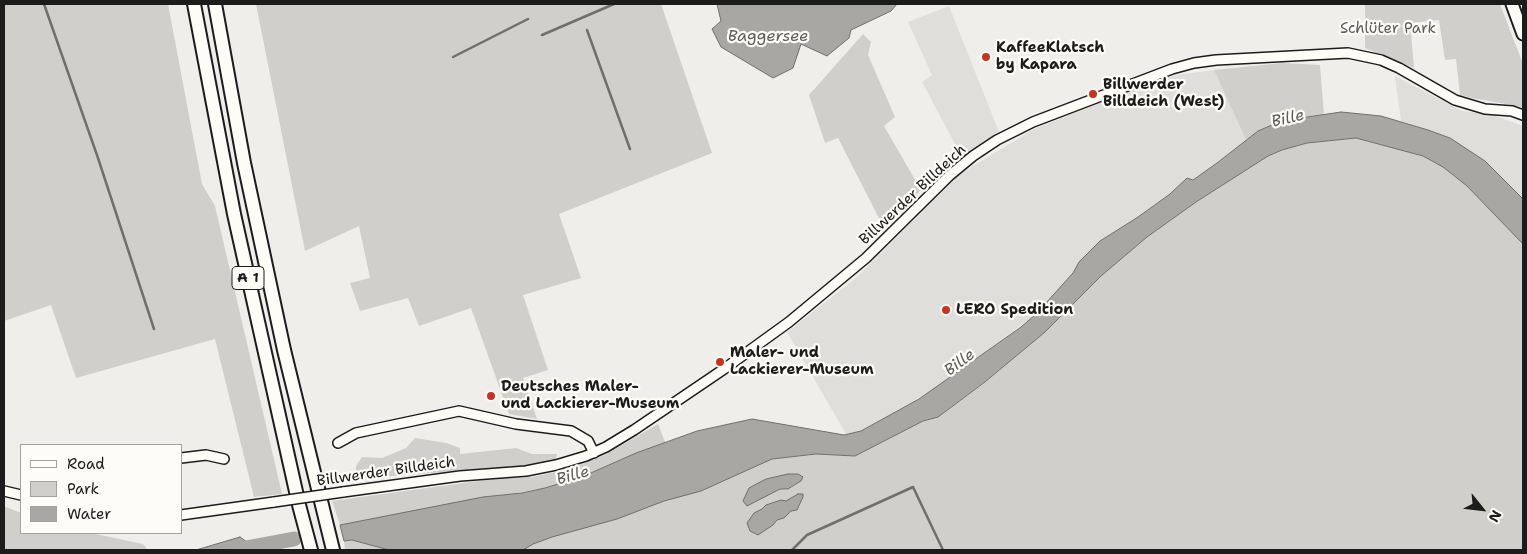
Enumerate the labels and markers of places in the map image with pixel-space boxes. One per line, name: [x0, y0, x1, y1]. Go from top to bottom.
place label: KaffeeKlatsch by Kapara: [996, 39, 1104, 74]
marker: KaffeeKlatsch by Kapara: [980, 51, 992, 63]
place label: Billwerder Billdeich (West): [1103, 76, 1224, 111]
marker: Billwerder Billdeich (West): [1087, 88, 1099, 100]
place label: LERO Spedition: [956, 301, 1073, 319]
marker: LERO Spedition: [940, 304, 952, 316]
place label: Maler- und Lackierer-Museum: [730, 344, 874, 379]
marker: Maler- und Lackierer-Museum: [714, 356, 726, 368]
place label: Deutsches Maler- und Lackierer-Museum: [501, 378, 679, 413]
marker: Deutsches Maler- und Lackierer-Museum: [485, 390, 497, 402]

